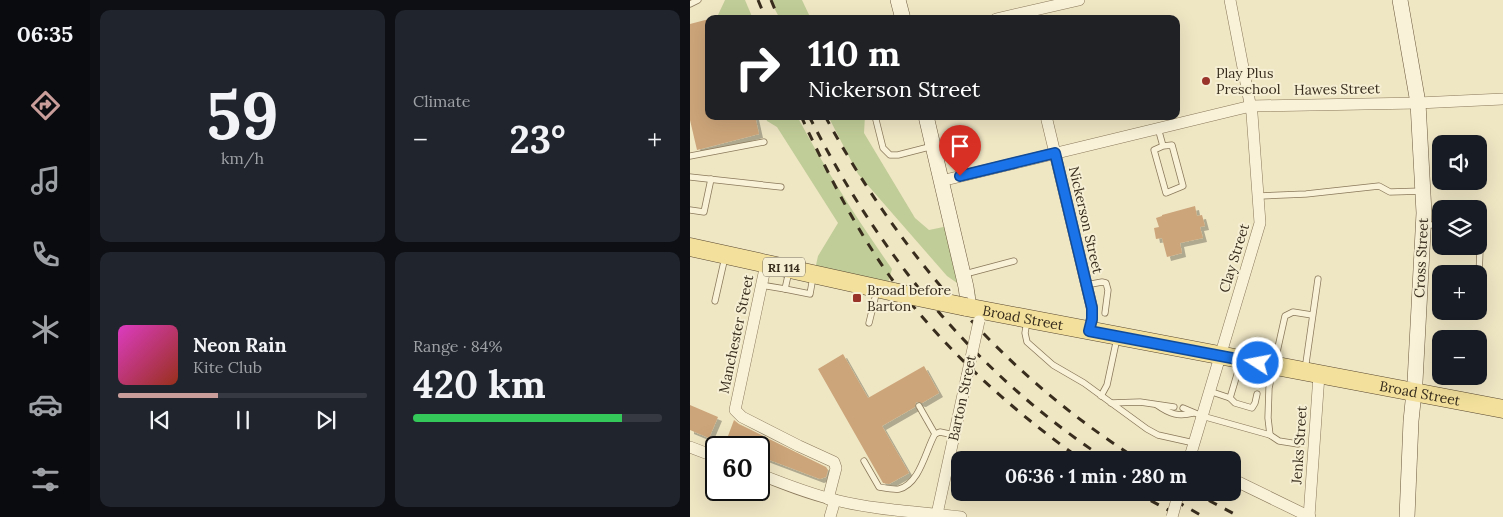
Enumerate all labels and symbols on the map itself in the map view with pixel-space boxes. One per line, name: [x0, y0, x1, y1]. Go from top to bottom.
place label: Play Plus Preschool: [1216, 64, 1281, 98]
marker: Play Plus Preschool: [1200, 75, 1212, 87]
street label: Hawes Street: [1294, 79, 1381, 99]
pin: [939, 125, 981, 176]
street label: Nickerson Street: [1065, 165, 1107, 276]
street label: Cross Street: [1410, 217, 1432, 299]
street label: Clay Street: [1215, 221, 1253, 295]
road number: RI 114: [763, 258, 805, 276]
street label: Manchester Street: [715, 272, 757, 395]
place label: Broad before Barton: [867, 281, 952, 315]
marker: Broad before Barton: [851, 292, 863, 304]
street label: Broad Street: [981, 301, 1065, 334]
position arrow: [1231, 336, 1283, 388]
street label: Barton Street: [944, 353, 980, 443]
street label: Broad Street: [1378, 377, 1462, 410]
street label: Jenks Street: [1287, 405, 1311, 486]
speed limit sign: 60: [705, 436, 770, 501]

